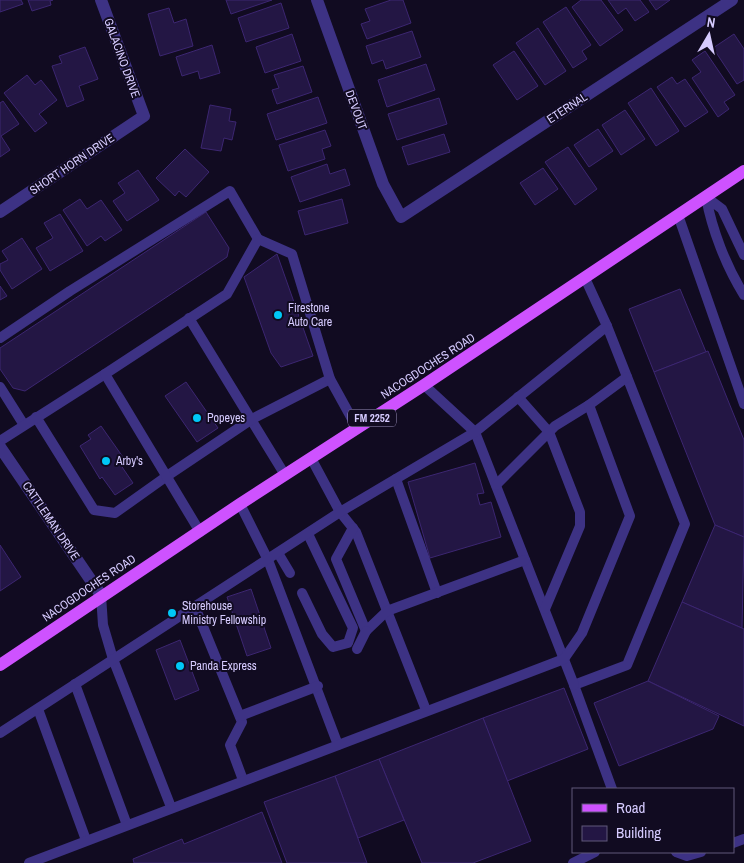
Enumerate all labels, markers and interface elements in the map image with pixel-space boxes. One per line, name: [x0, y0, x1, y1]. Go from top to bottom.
north arrow: [684, 10, 734, 60]
text: N: [706, 13, 717, 32]
street label: GALACINO DRIVE: [100, 16, 144, 100]
street label: DEVOUT: [341, 88, 371, 132]
street label: ETERNAL: [544, 89, 591, 127]
street label: SHORT HORN DRIVE: [27, 130, 117, 198]
place label: Firestone Auto Care: [287, 300, 332, 330]
marker: Firestone Auto Care: [272, 309, 284, 321]
street label: NACOGDOCHES ROAD: [378, 330, 478, 402]
road number: FM 2252: [348, 409, 396, 426]
place label: Popeyes: [207, 410, 245, 426]
marker: Popeyes: [191, 412, 203, 424]
place label: Arby's: [115, 453, 143, 469]
marker: Arby's: [100, 455, 112, 467]
street label: CATTLEMAN DRIVE: [19, 479, 83, 563]
street label: NACOGDOCHES ROAD: [39, 551, 139, 625]
place label: Storehouse Ministry Fellowship: [182, 598, 266, 628]
marker: Storehouse Ministry Fellowship: [166, 607, 178, 619]
place label: Panda Express: [190, 658, 257, 674]
marker: Panda Express: [174, 660, 186, 672]
legend: [572, 788, 734, 853]
text: Road: [616, 797, 645, 818]
text: Building: [616, 822, 661, 843]

